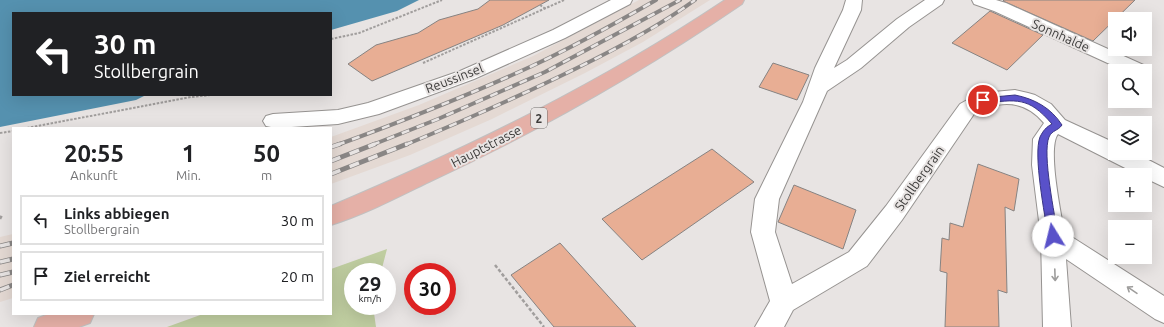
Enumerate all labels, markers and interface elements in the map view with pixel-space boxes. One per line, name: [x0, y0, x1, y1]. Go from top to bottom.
map controls: [1108, 12, 1152, 264]
button: sound: [1108, 12, 1152, 56]
street label: Sonnhalde: [1030, 16, 1092, 54]
icon: left: [28, 28, 80, 80]
text: 30 m: [94, 28, 156, 59]
street label: Reussinsel: [423, 60, 485, 95]
text: Stollbergrain: [94, 61, 199, 81]
button: search: [1108, 64, 1152, 108]
pin: [966, 83, 1000, 117]
icon: arrive: [972, 89, 994, 111]
road number: 2: [531, 108, 547, 128]
button: layers: [1108, 116, 1152, 160]
street label: Hauptstrasse: [449, 122, 523, 170]
text: 20:55: [64, 140, 124, 167]
text: 1: [182, 140, 195, 167]
text: 50: [253, 140, 280, 167]
street label: Stollbergrain: [892, 143, 946, 213]
text: Ankunft: [70, 168, 118, 182]
text: Min.: [176, 168, 201, 182]
text: m: [261, 168, 272, 182]
button: +: [1108, 168, 1152, 212]
text: Links abbiegen: [64, 205, 169, 222]
icon: left: [30, 209, 52, 231]
text: 30 m: [281, 212, 314, 229]
position arrow: [1032, 215, 1074, 257]
button: −: [1108, 220, 1152, 264]
text: Stollbergrain: [64, 222, 140, 236]
speed limit sign: 30: [404, 263, 456, 315]
icon: arrive: [30, 265, 52, 287]
text: Ziel erreicht: [64, 268, 150, 285]
text: 20 m: [281, 268, 314, 285]
one-way arrow: [1051, 268, 1059, 281]
text: 29: [359, 272, 381, 295]
one-way arrow: [1126, 285, 1138, 293]
text: km/h: [358, 293, 382, 304]

